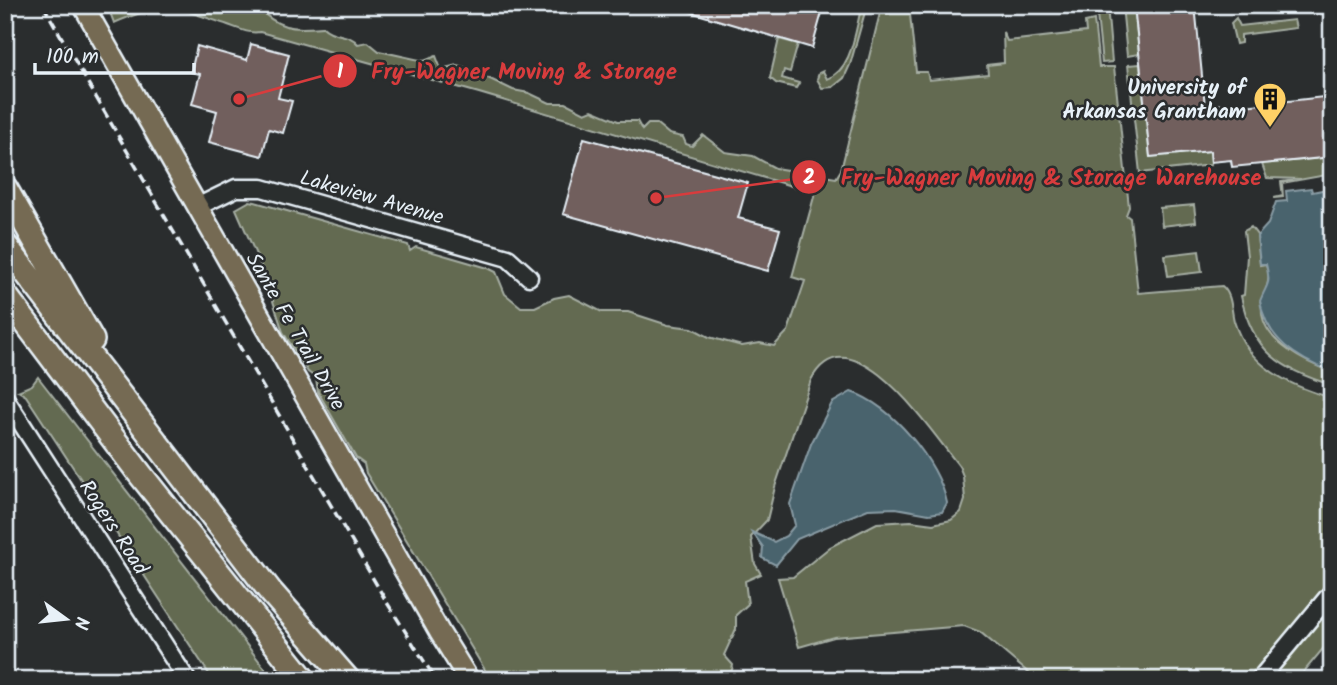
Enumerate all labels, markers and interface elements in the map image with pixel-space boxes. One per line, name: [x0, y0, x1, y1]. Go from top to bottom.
scale bar: [35, 32, 194, 76]
text: 100 m: [46, 41, 99, 74]
callout: Fry-Wagner Moving & Storage: [322, 49, 691, 93]
text: Fry-Wagner Moving & Storage: [371, 55, 677, 91]
text: 1: [337, 56, 344, 89]
place label: University of Arkansas Grantham: [1062, 72, 1248, 129]
building icon: University of Arkansas Grantham: [1251, 80, 1289, 129]
callout: Fry-Wagner Moving & Storage Warehouse: [792, 155, 1275, 199]
text: Fry-Wagner Moving & Storage Warehouse: [841, 161, 1261, 197]
street label: Lakeview Avenue: [296, 162, 448, 235]
text: 2: [803, 162, 815, 195]
street label: Sante Fe Trail Drive: [236, 247, 354, 417]
street label: Rogers Road: [70, 474, 156, 582]
north arrow: [32, 584, 102, 654]
text: N: [64, 613, 97, 633]

